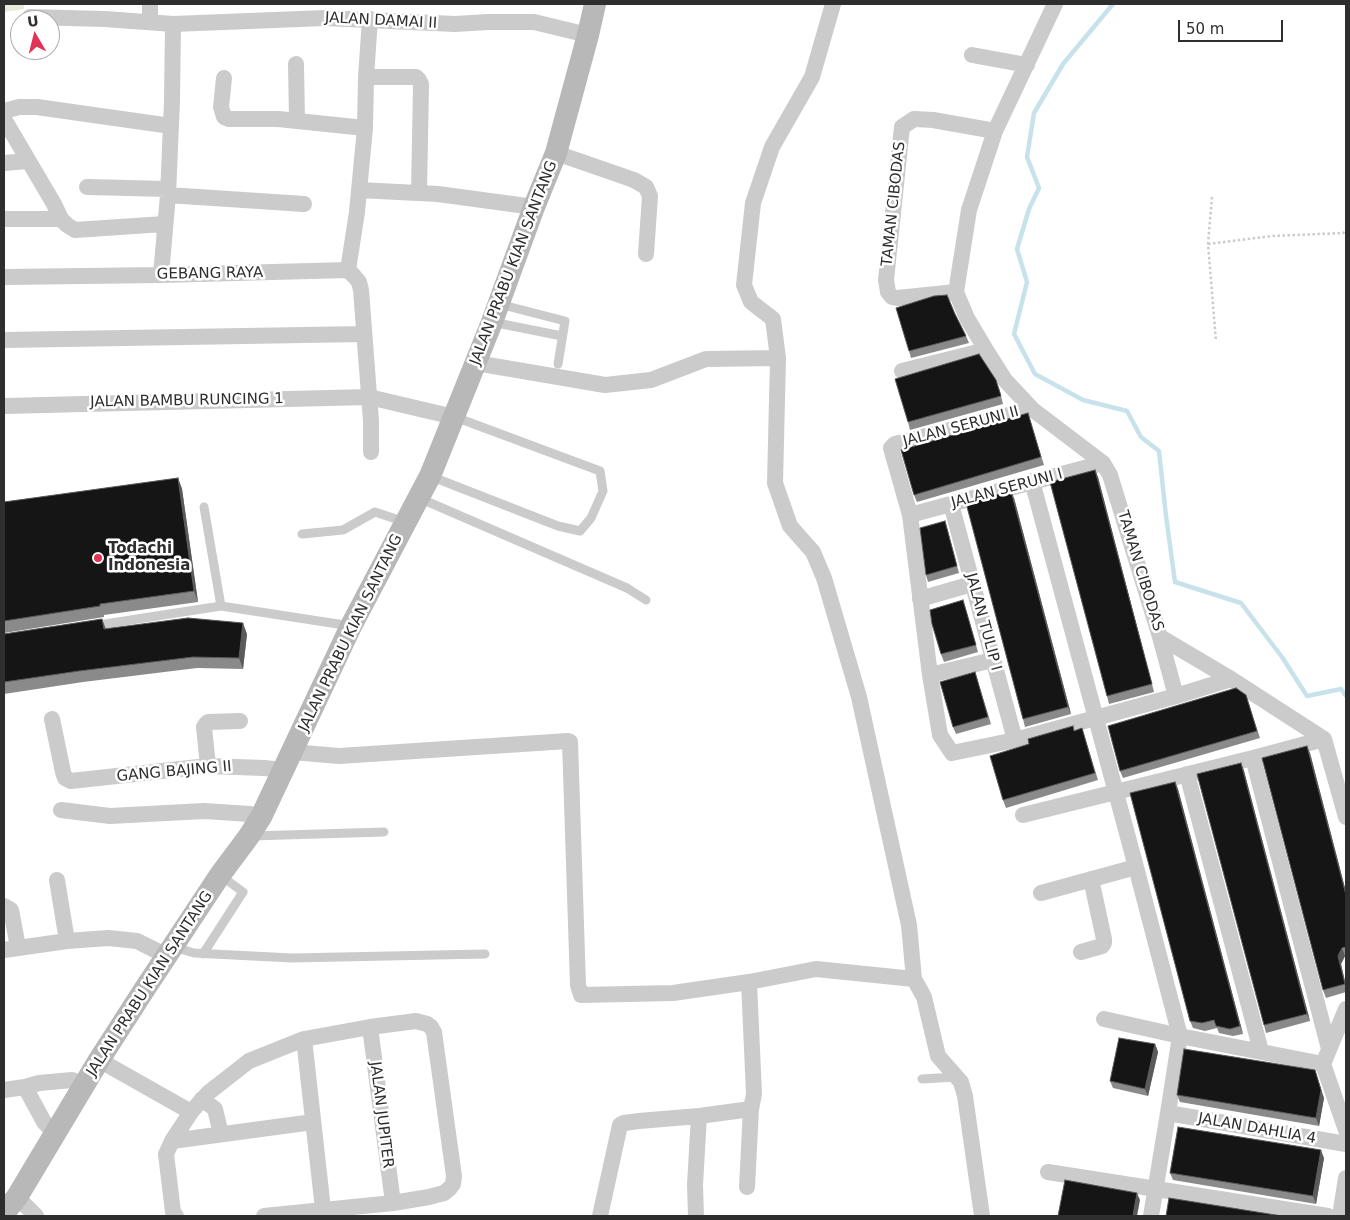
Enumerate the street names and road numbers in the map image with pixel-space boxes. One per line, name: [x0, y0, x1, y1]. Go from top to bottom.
street label: JALAN DAMAI II: [325, 9, 437, 33]
street label: TAMAN CIBODAS: [879, 141, 909, 267]
street label: JALAN PRABU KIAN SANTANG: [467, 158, 561, 368]
street label: GEBANG RAYA: [157, 264, 263, 284]
street label: JALAN BAMBU RUNCING 1: [90, 390, 284, 412]
street label: JALAN SERUNI II: [901, 403, 1021, 451]
street label: JALAN SERUNI I: [949, 465, 1065, 513]
street label: TAMAN CIBODAS: [1113, 508, 1167, 634]
street label: JALAN PRABU KIAN SANTANG: [295, 531, 407, 735]
street label: JALAN TULIP I: [961, 571, 1005, 673]
street label: GANG BAJING II: [116, 758, 232, 786]
street label: JALAN PRABU KIAN SANTANG: [83, 888, 217, 1080]
street label: JALAN JUPITER: [366, 1061, 396, 1169]
street label: JALAN DAHLIA 4: [1197, 1110, 1317, 1148]

